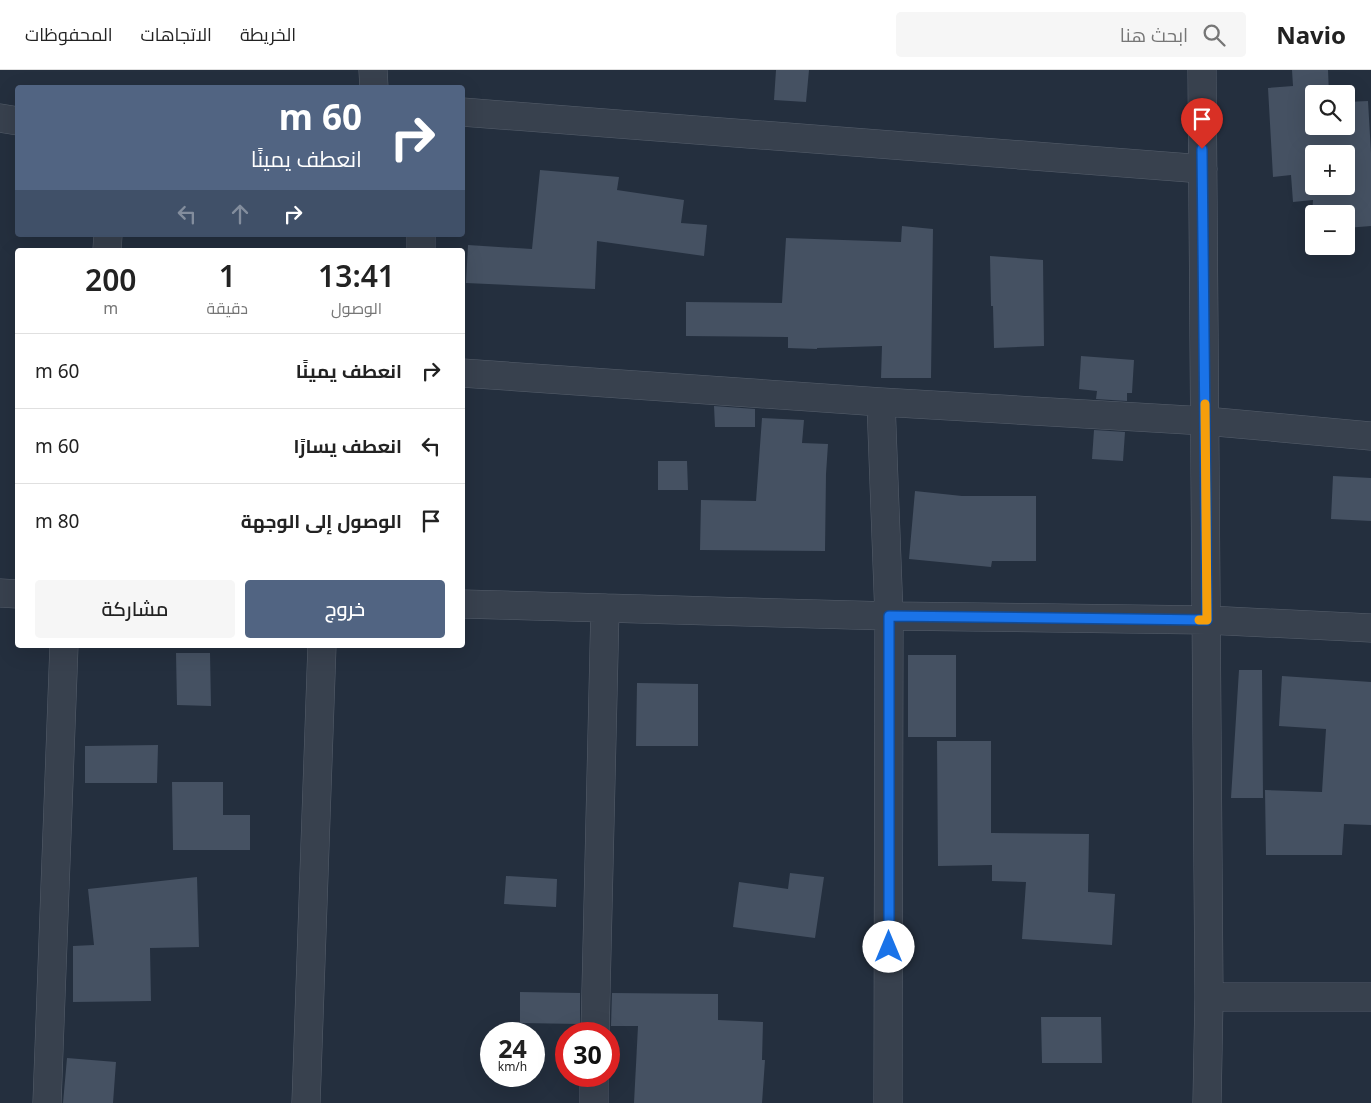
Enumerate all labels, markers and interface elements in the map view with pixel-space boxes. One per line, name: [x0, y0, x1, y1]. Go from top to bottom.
search box: [896, 12, 1246, 57]
text: Navio: [1276, 18, 1346, 51]
icon: search: [1200, 21, 1228, 49]
text: المحفوظات: [25, 22, 113, 46]
text: الاتجاهات: [141, 22, 212, 46]
text: الخريطة: [240, 22, 296, 46]
text: ابحث هنا: [1120, 22, 1188, 48]
map controls: [1305, 85, 1355, 255]
button: search: [1305, 85, 1355, 135]
text: 60 m: [279, 93, 362, 140]
pin: [1181, 98, 1223, 149]
icon: right: [380, 105, 445, 170]
icon: arrive: [1188, 105, 1216, 133]
text: انعطف يمينًا: [251, 143, 362, 173]
button: +: [1305, 145, 1355, 195]
icon: left: [173, 200, 201, 228]
icon: ahead: [226, 200, 254, 228]
icon: right: [279, 200, 307, 228]
button: −: [1305, 205, 1355, 255]
text: 1: [219, 255, 236, 296]
text: 13:41: [318, 255, 395, 296]
text: 200: [85, 259, 137, 300]
text: m: [103, 297, 118, 319]
text: دقيقة: [206, 297, 248, 319]
text: الوصول: [331, 297, 382, 319]
icon: right: [417, 357, 445, 385]
text: 60 m: [35, 358, 79, 384]
text: انعطف يمينًا: [296, 358, 402, 384]
icon: left: [417, 432, 445, 460]
text: 60 m: [35, 433, 79, 459]
text: انعطف يسارًا: [293, 433, 402, 459]
icon: arrive: [417, 507, 445, 535]
text: 80 m: [35, 508, 79, 534]
text: الوصول إلى الوجهة: [241, 508, 402, 534]
button: مشاركة: [35, 580, 235, 638]
button: خروج: [245, 580, 445, 638]
position arrow: [862, 920, 914, 972]
speed limit sign: 30: [555, 1022, 620, 1087]
text: 24: [498, 1031, 527, 1065]
text: km/h: [498, 1058, 527, 1075]

